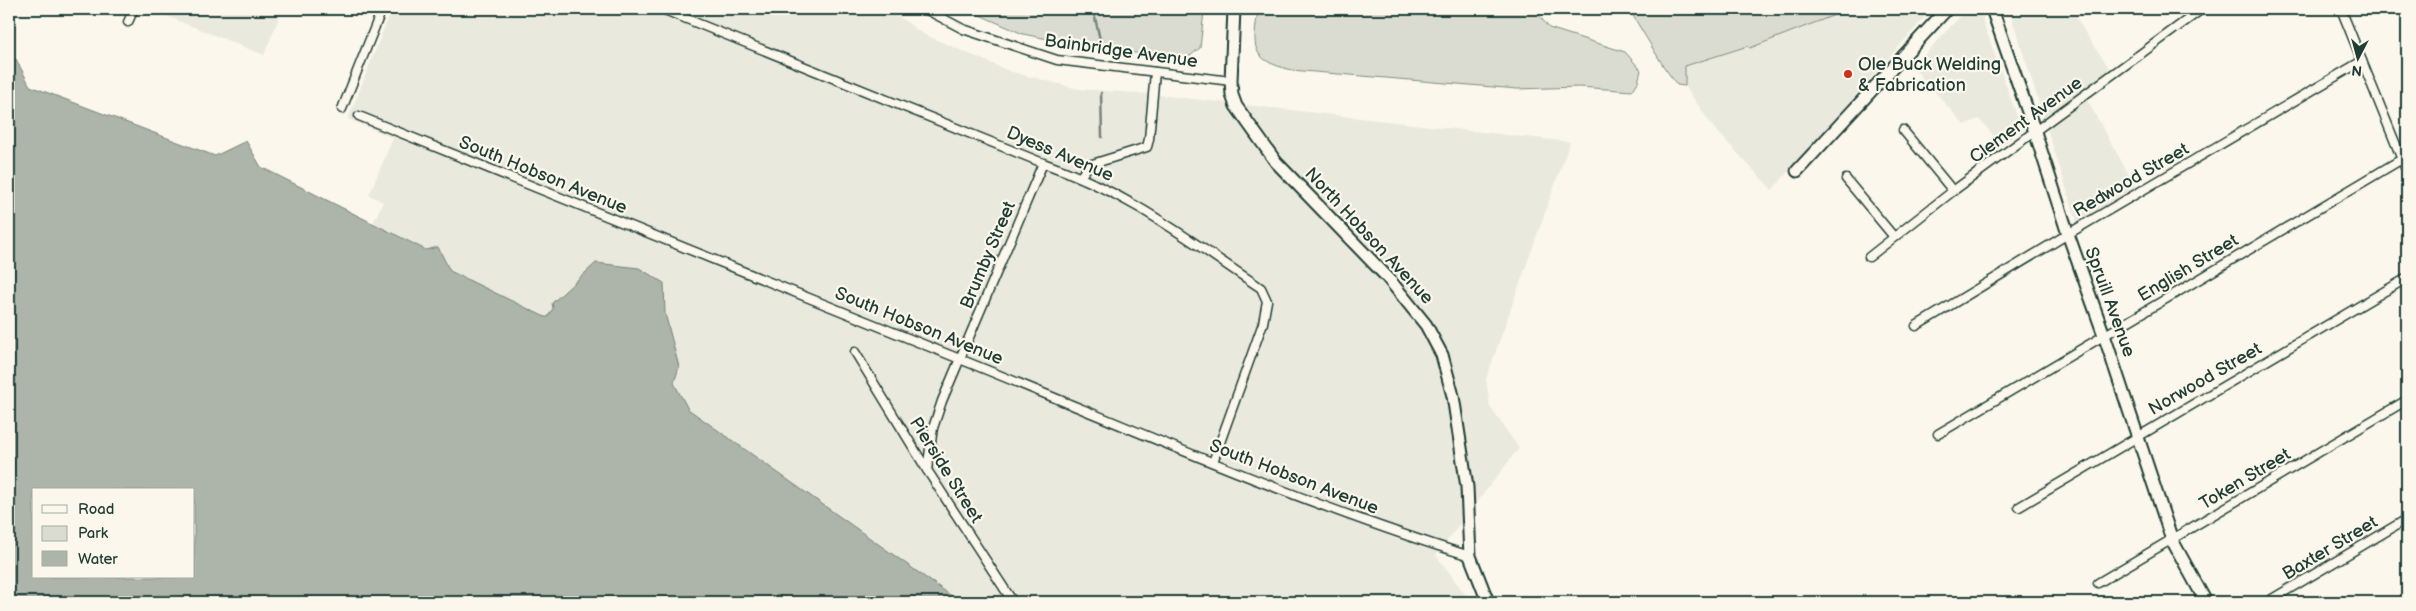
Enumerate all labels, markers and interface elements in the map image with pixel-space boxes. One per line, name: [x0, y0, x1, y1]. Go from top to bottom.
street label: Bainbridge Avenue: [1043, 30, 1199, 72]
north arrow: [2334, 32, 2384, 82]
place label: Ole Buck Welding & Fabrication: [1858, 54, 2001, 96]
text: N: [2351, 61, 2363, 79]
marker: Ole Buck Welding & Fabrication: [1842, 68, 1854, 80]
street label: Clement Avenue: [1966, 72, 2087, 168]
street label: Dyess Avenue: [1003, 122, 1117, 186]
street label: South Hobson Avenue: [456, 132, 630, 218]
street label: Redwood Street: [2070, 138, 2193, 222]
street label: North Hobson Avenue: [1300, 163, 1438, 309]
street label: Brumby Street: [956, 198, 1020, 312]
street label: English Street: [2134, 230, 2242, 306]
street label: Spruill Avenue: [2080, 244, 2140, 360]
street label: South Hobson Avenue: [832, 283, 1006, 369]
street label: Norwood Street: [2145, 338, 2266, 420]
street label: Pierside Street: [905, 413, 987, 527]
street label: South Hobson Avenue: [1207, 435, 1382, 519]
street label: Token Street: [2196, 443, 2295, 514]
legend: [32, 488, 195, 578]
text: Road: [78, 500, 114, 519]
street label: Baxter Street: [2279, 511, 2382, 585]
text: Park: [78, 524, 109, 543]
text: Water: [78, 550, 118, 569]

